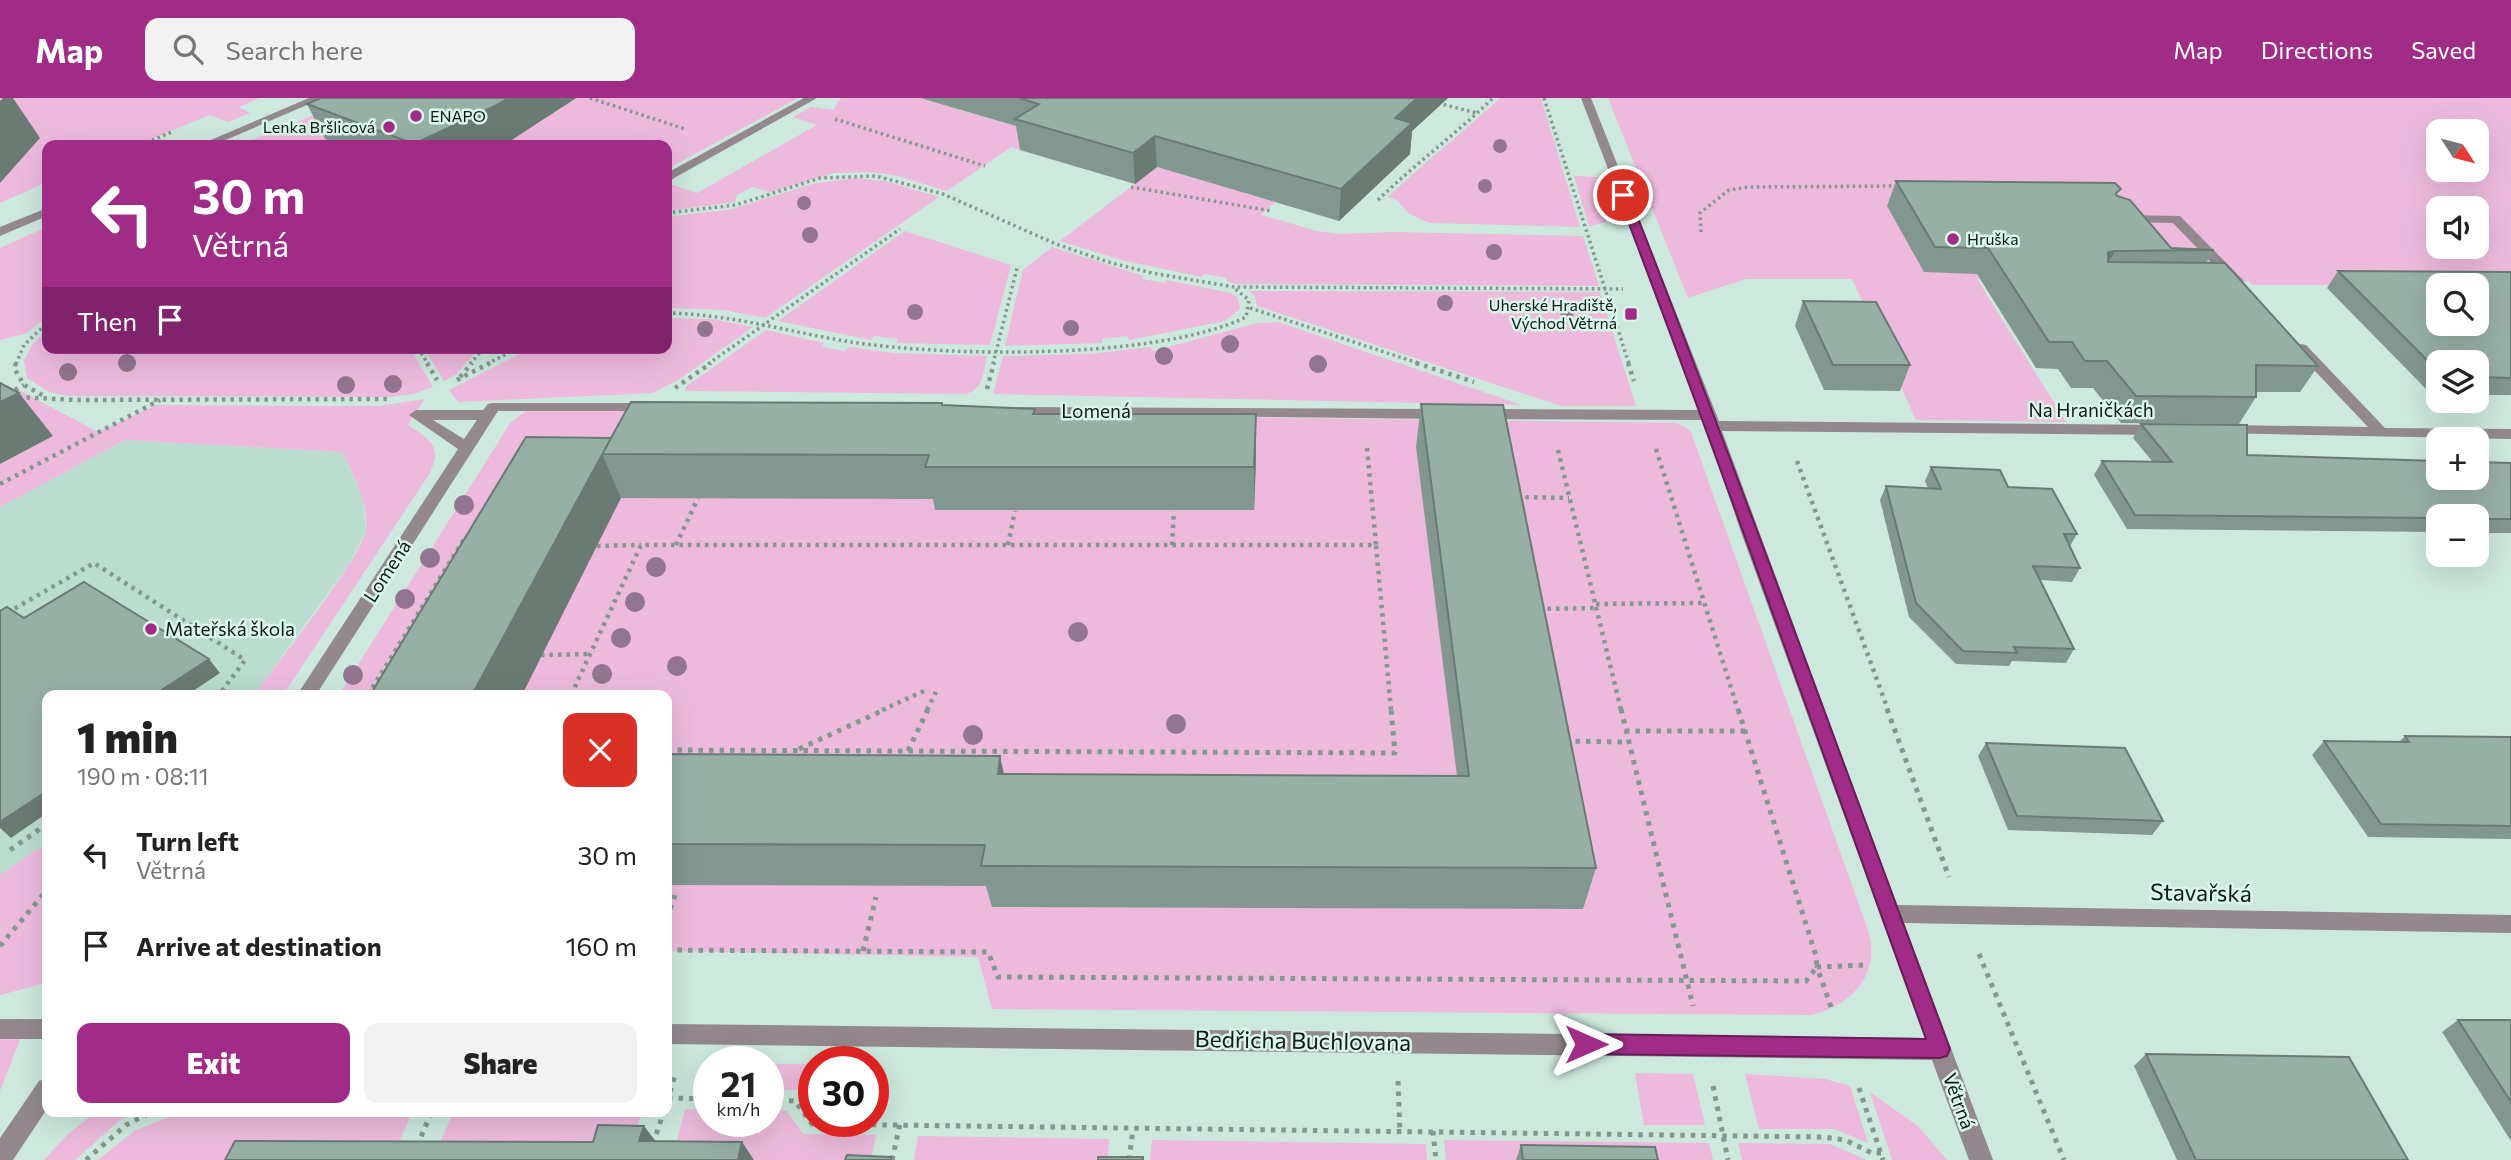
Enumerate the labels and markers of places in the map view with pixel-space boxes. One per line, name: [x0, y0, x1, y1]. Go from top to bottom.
place label: ENAPO: [430, 106, 486, 125]
marker: ENAPO: [408, 108, 424, 124]
place label: Lenka Bršlicová: [263, 117, 375, 136]
marker: Lenka Bršlicová: [381, 119, 397, 135]
pin: [1593, 165, 1653, 225]
place label: Hruška: [1967, 229, 2019, 248]
marker: Hruška: [1945, 231, 1961, 247]
place label: Uherské Hradiště, Východ Větrná: [1489, 295, 1617, 332]
marker: Uherské Hradiště, Východ Větrná: [1623, 306, 1639, 322]
place label: Mateřská škola: [165, 617, 295, 640]
marker: Mateřská škola: [143, 621, 159, 637]

